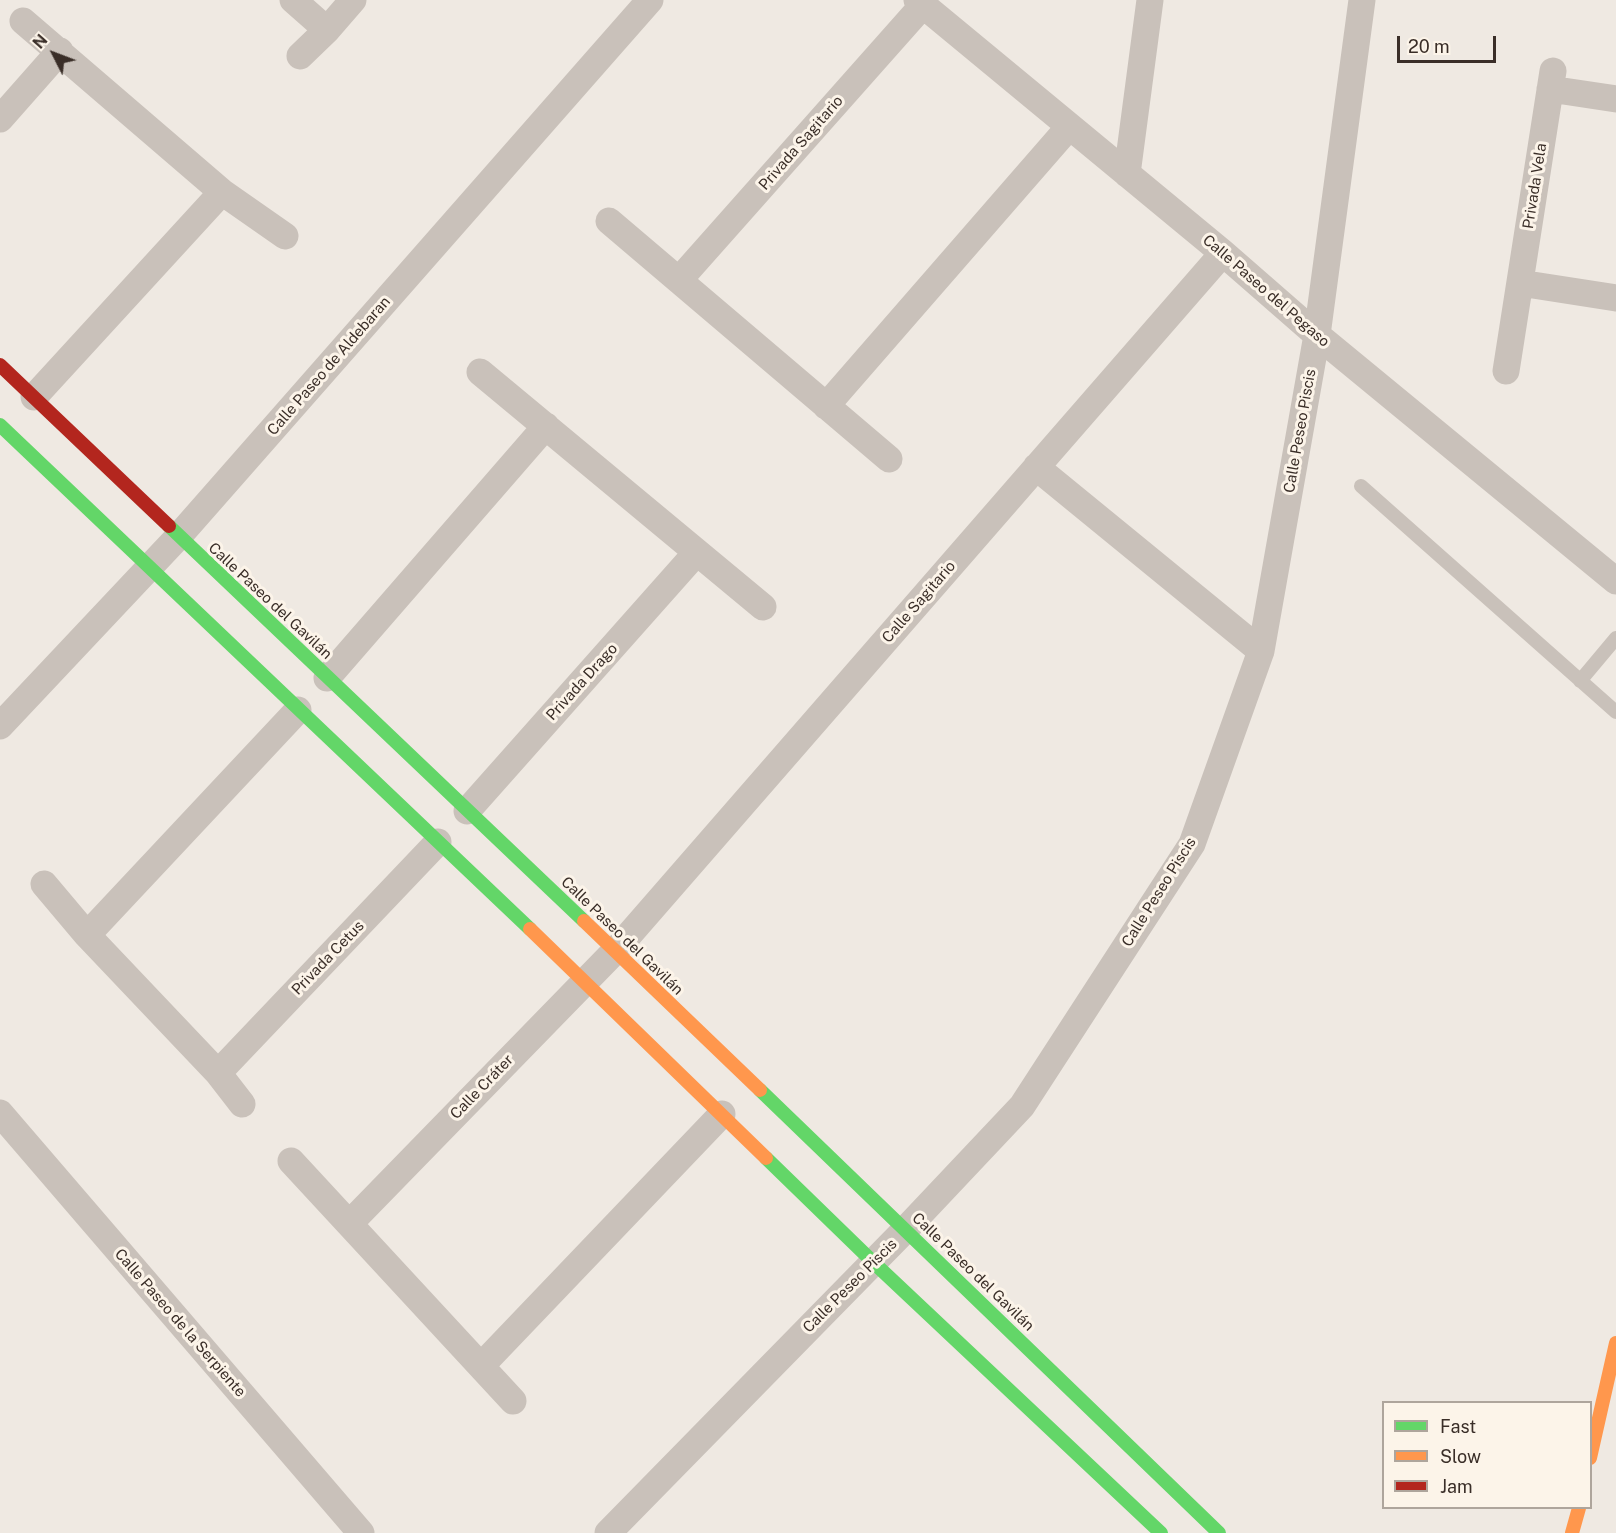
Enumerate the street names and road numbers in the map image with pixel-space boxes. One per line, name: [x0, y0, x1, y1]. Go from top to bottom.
street label: Privada Sagitario: [755, 92, 847, 194]
street label: Privada Vela: [1519, 142, 1551, 230]
street label: Calle Paseo del Pegaso: [1199, 231, 1333, 351]
street label: Calle Paseo de Aldebaran: [264, 293, 394, 439]
street label: Calle Peseo Piscis: [1280, 368, 1320, 494]
street label: Calle Paseo del Gavilán: [204, 539, 336, 663]
street label: Calle Sagitario: [879, 557, 959, 647]
street label: Privada Drago: [543, 640, 621, 724]
street label: Calle Peseo Piscis: [1118, 834, 1200, 950]
street label: Calle Paseo del Gavilán: [557, 873, 687, 999]
street label: Privada Cetus: [288, 917, 368, 999]
street label: Calle Cráter: [447, 1051, 517, 1123]
street label: Calle Paseo del Gavilán: [908, 1209, 1038, 1335]
street label: Calle Peseo Piscis: [799, 1235, 901, 1337]
street label: Calle Paseo de la Serpiente: [111, 1245, 249, 1401]

